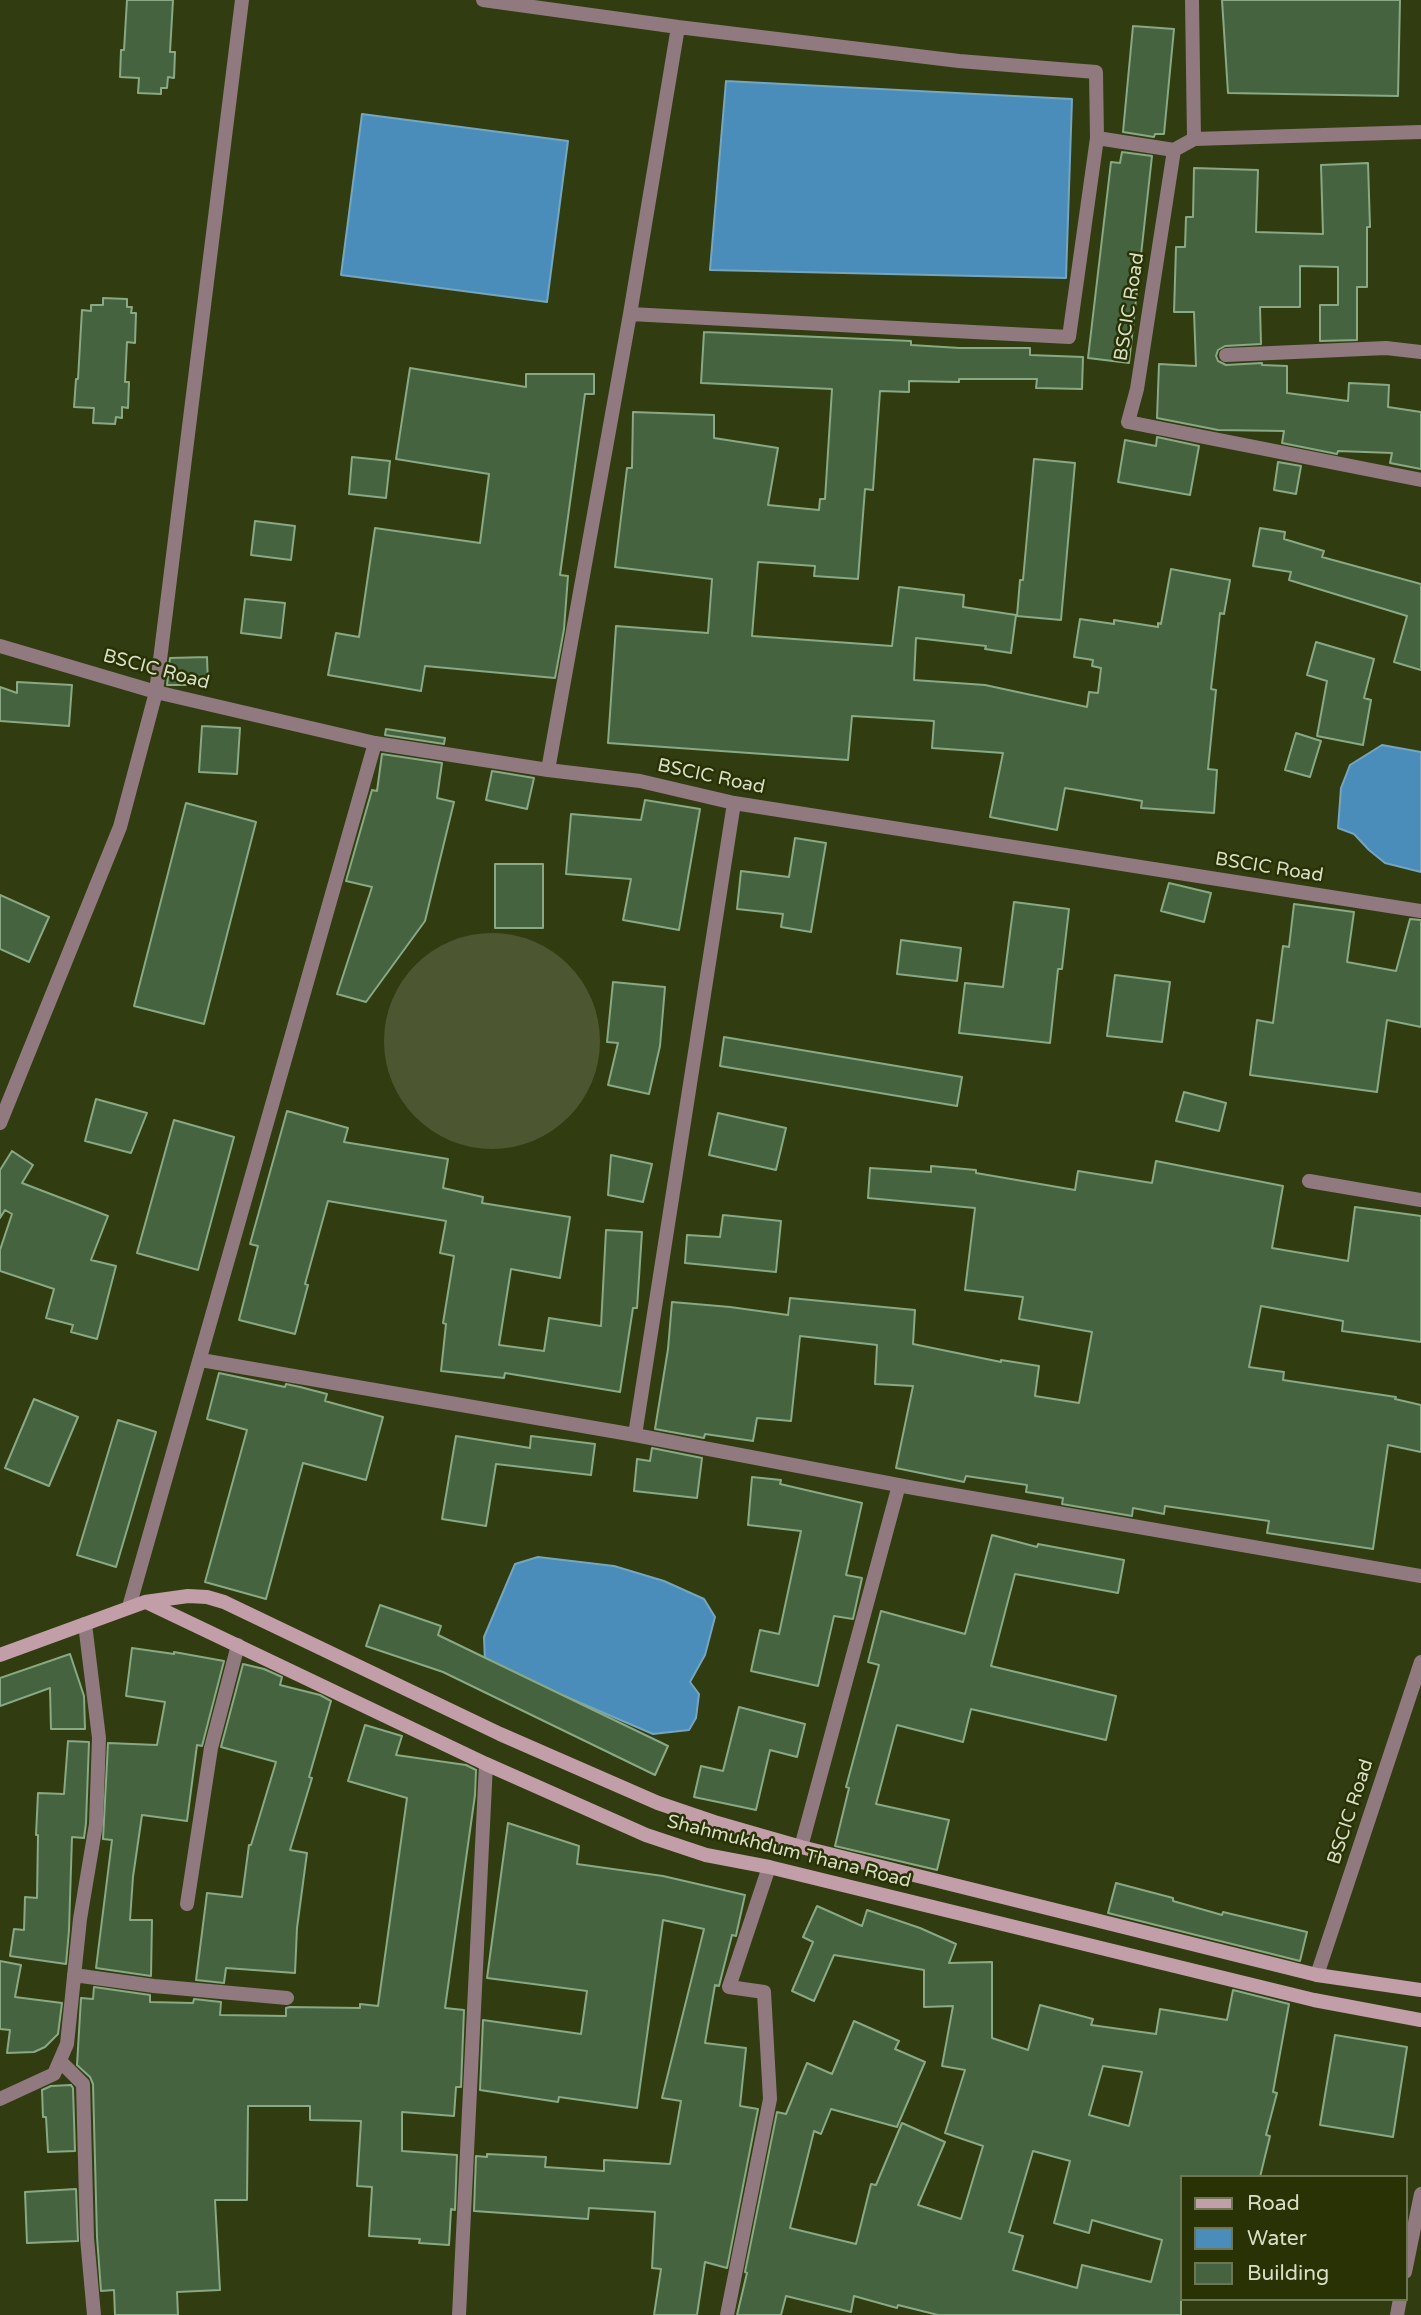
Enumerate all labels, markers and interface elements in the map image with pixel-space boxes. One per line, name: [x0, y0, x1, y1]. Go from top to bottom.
street label: BSCIC Road: [1110, 251, 1150, 363]
street label: BSCIC Road: [100, 645, 212, 695]
street label: BSCIC Road: [655, 754, 767, 800]
street label: BSCIC Road: [1213, 848, 1325, 888]
street label: BSCIC Road: [1323, 1756, 1379, 1868]
street label: Shahmukhdum Thana Road: [665, 1811, 913, 1893]
legend: [1180, 2175, 1407, 2301]
text: Road: [1247, 2191, 1300, 2216]
text: Water: [1247, 2226, 1307, 2251]
text: Building: [1247, 2261, 1329, 2286]

